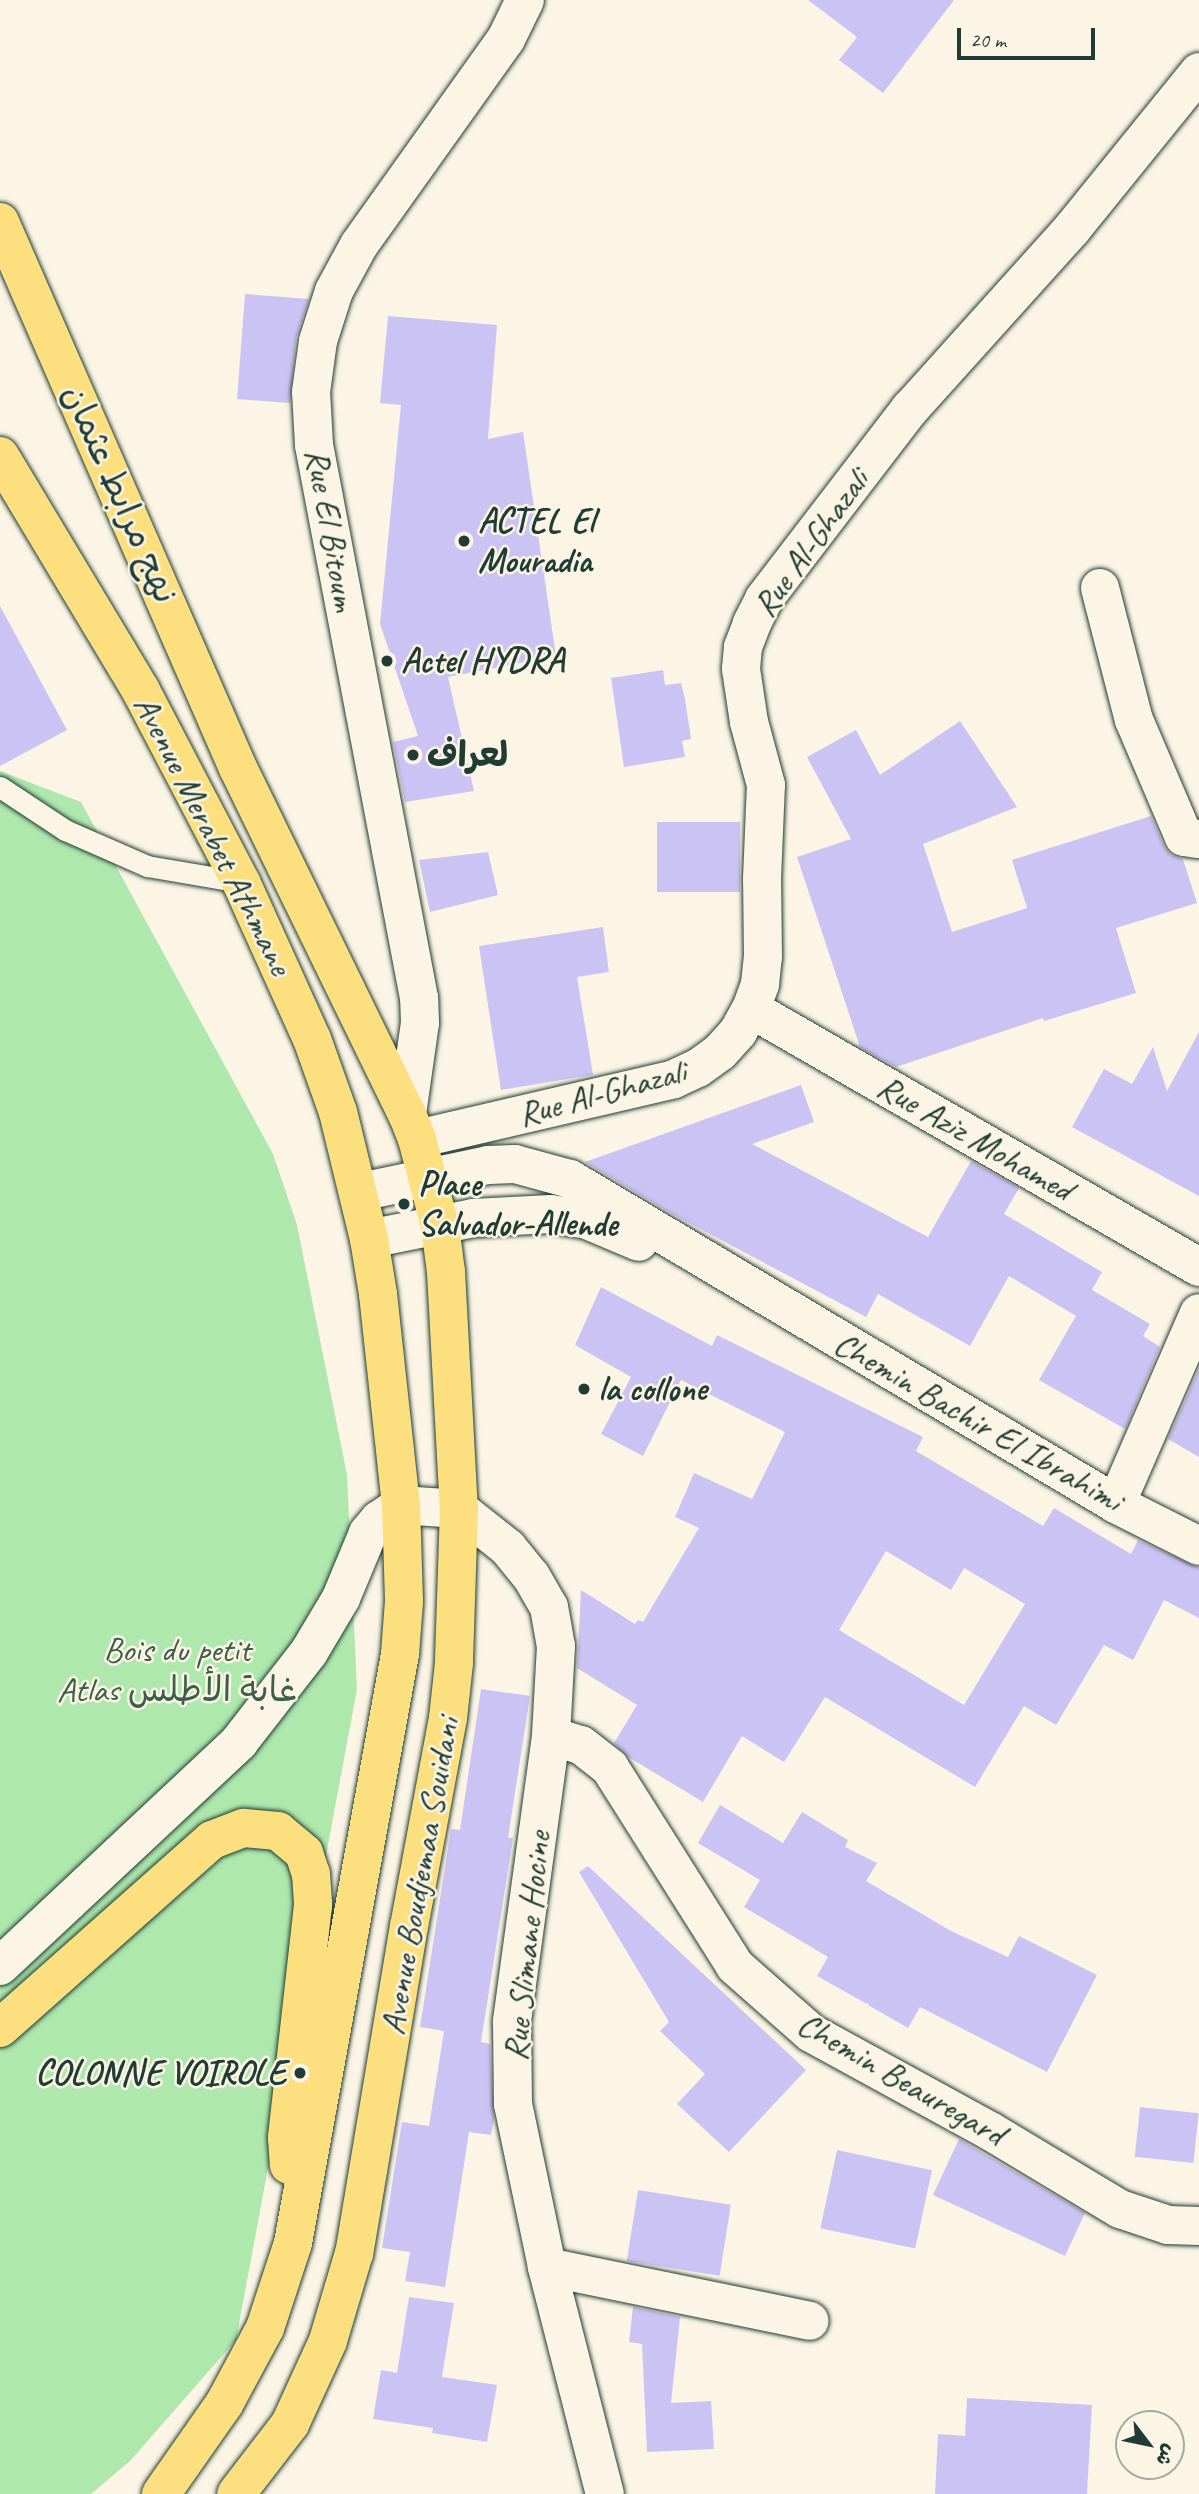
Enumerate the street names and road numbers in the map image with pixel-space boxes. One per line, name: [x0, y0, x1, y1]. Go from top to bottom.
street label: نهج مرابط عثمان: [53, 378, 187, 610]
street label: Rue El Bitoum: [296, 444, 366, 616]
street label: Rue Al-Ghazali: [743, 461, 879, 625]
street label: Avenue Merabet Athmane: [125, 689, 301, 981]
street label: Rue Al-Ghazali: [514, 1050, 690, 1136]
street label: Rue Aziz Mohamed: [869, 1065, 1081, 1211]
street label: Chemin Bachir El Ibrahimi: [827, 1323, 1129, 1521]
street label: Avenue Boudjemaa Souidani: [371, 1714, 469, 2038]
street label: Rue Slimane Hocine: [494, 1829, 560, 2063]
street label: Chemin Beauregard: [791, 2003, 1011, 2155]

